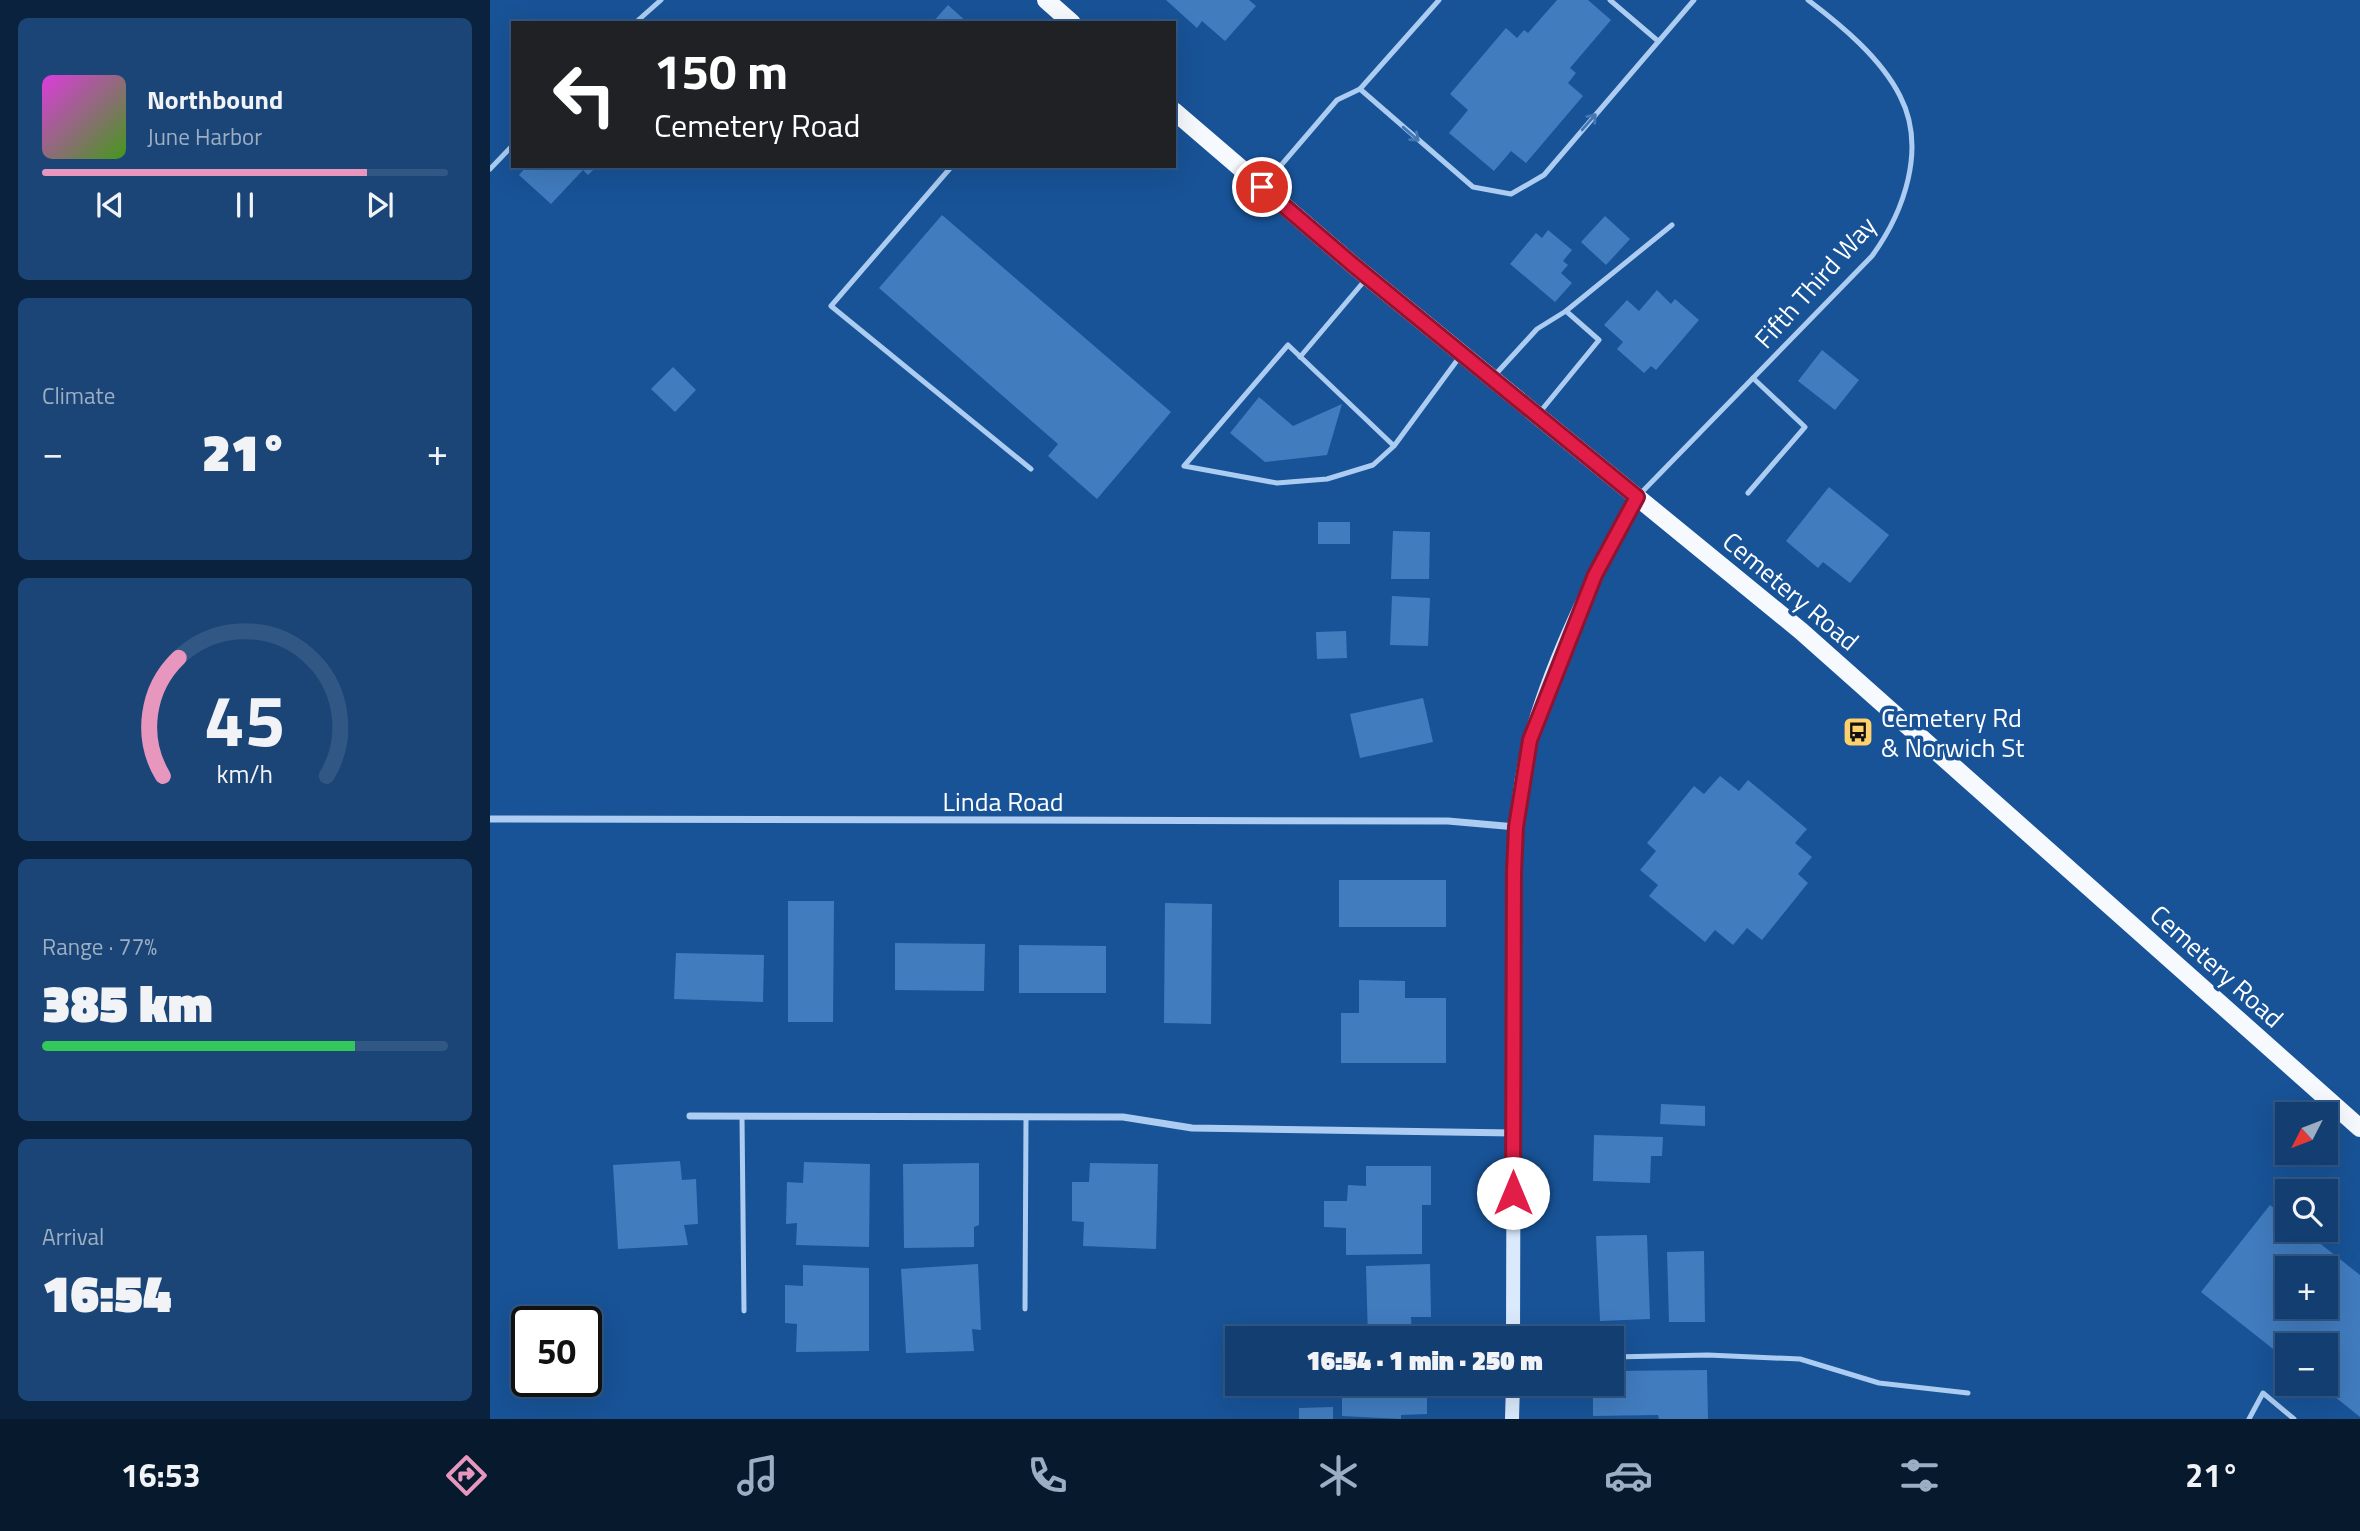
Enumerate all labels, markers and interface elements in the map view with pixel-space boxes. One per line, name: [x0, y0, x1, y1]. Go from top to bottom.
text: 150 m: [654, 33, 788, 108]
icon: left: [539, 49, 630, 140]
text: Northbound: [147, 80, 283, 119]
text: Cemetery Road: [654, 101, 860, 149]
one-way arrow: [1581, 113, 1597, 131]
text: June Harbor: [147, 119, 262, 154]
one-way arrow: [1402, 126, 1420, 142]
pin: [1232, 157, 1292, 217]
icon: arrive: [1243, 168, 1281, 206]
icon: previous: [91, 186, 129, 224]
icon: pause: [226, 186, 264, 224]
icon: next: [361, 186, 399, 224]
street label: Fifth Third Way: [1745, 207, 1885, 357]
text: Climate: [42, 378, 115, 413]
text: 21°: [202, 412, 288, 491]
text: −: [42, 423, 63, 481]
text: +: [427, 423, 448, 481]
street label: Cemetery Road: [1714, 522, 1868, 660]
text: 45: [204, 664, 286, 774]
place label: Cemetery Rd & Norwich St: [1881, 698, 2024, 767]
bus stop icon: Cemetery Rd & Norwich St: [1841, 715, 1875, 749]
text: km/h: [217, 754, 273, 792]
street label: Linda Road: [943, 782, 1063, 821]
street label: Cemetery Road: [2142, 895, 2292, 1037]
text: Range · 77%: [42, 929, 157, 964]
text: 385 km: [42, 963, 213, 1042]
north arrow: [2275, 1102, 2338, 1166]
map controls: [2275, 1102, 2338, 1396]
position arrow: [1476, 1156, 1550, 1230]
button: search: [2275, 1179, 2338, 1242]
text: Arrival: [42, 1219, 104, 1254]
text: 16:54: [42, 1253, 171, 1332]
button: +: [2275, 1256, 2338, 1319]
speed limit sign: 50: [511, 1306, 602, 1397]
button: −: [2275, 1333, 2338, 1396]
text: 16:54 · 1 min · 250 m: [1306, 1341, 1543, 1380]
text: 16:53: [121, 1451, 201, 1499]
icon: directions: [442, 1451, 491, 1500]
icon: music: [733, 1451, 782, 1500]
icon: phone: [1023, 1451, 1072, 1500]
icon: climate: [1314, 1451, 1363, 1500]
icon: car: [1604, 1451, 1653, 1500]
icon: filters: [1895, 1451, 1944, 1500]
text: 21°: [2185, 1451, 2239, 1499]

